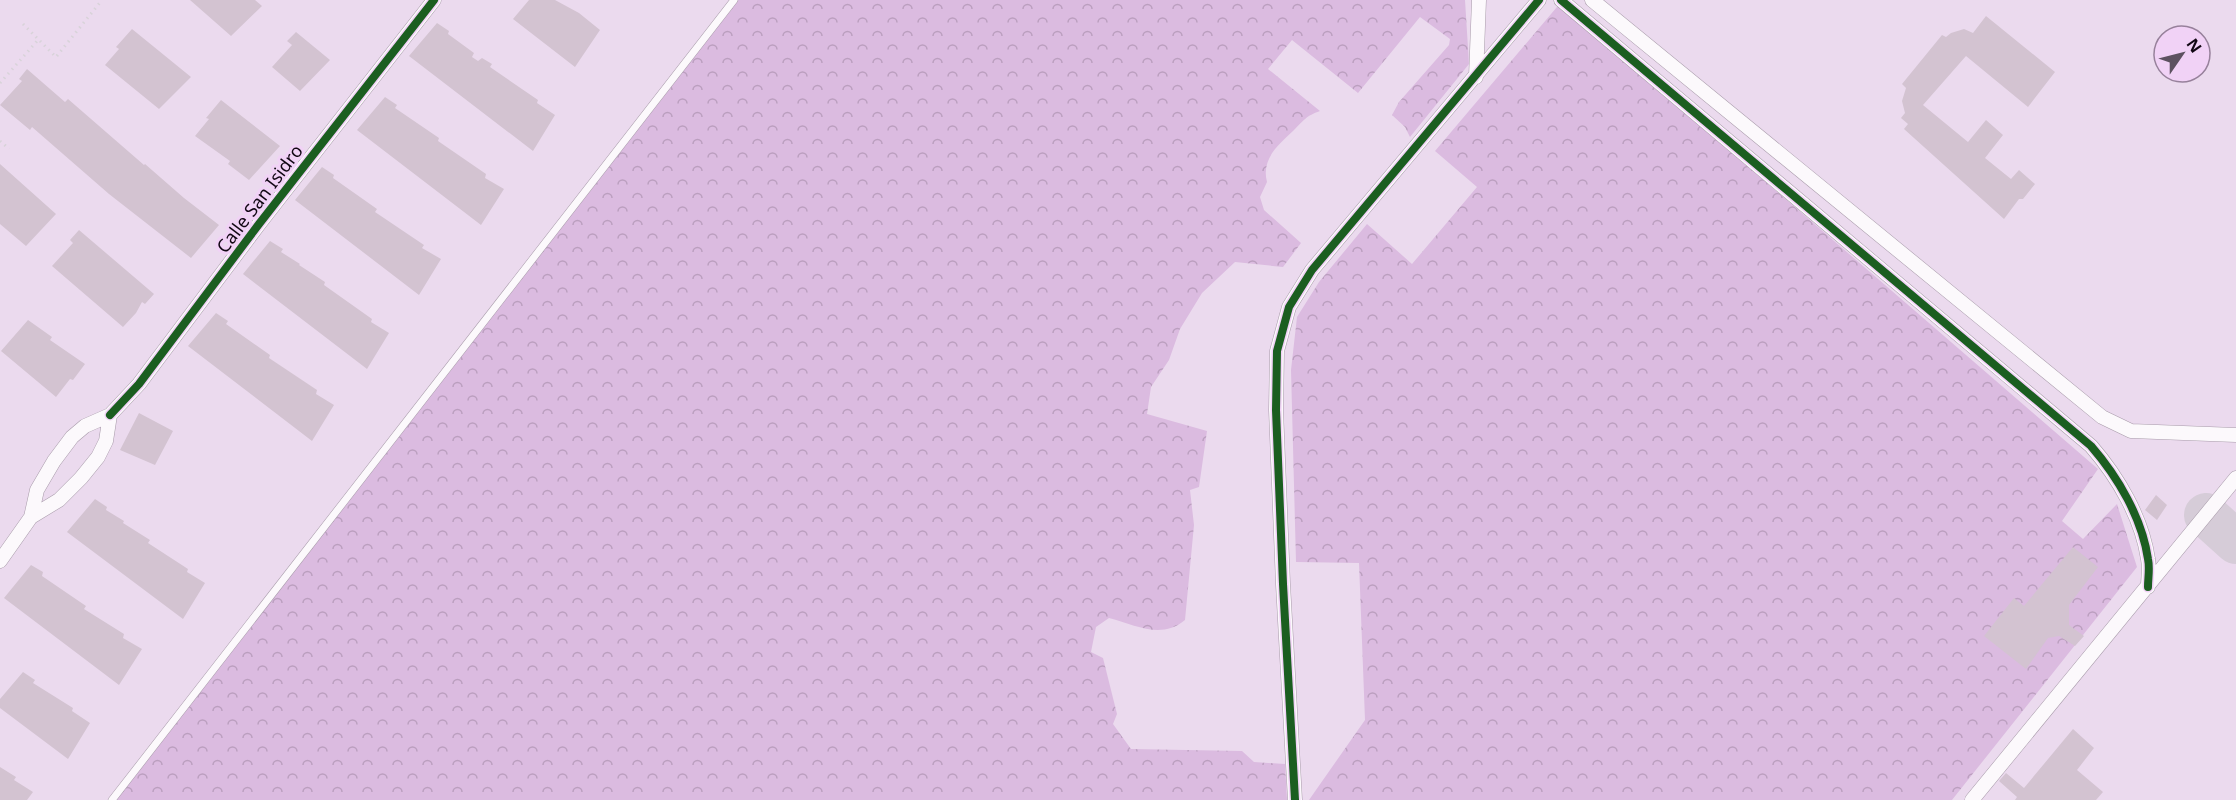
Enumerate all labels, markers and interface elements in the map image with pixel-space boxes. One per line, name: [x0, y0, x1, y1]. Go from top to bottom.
north arrow: [2152, 24, 2212, 84]
text: N: [2182, 34, 2207, 57]
street label: Calle San Isidro: [211, 139, 308, 257]

